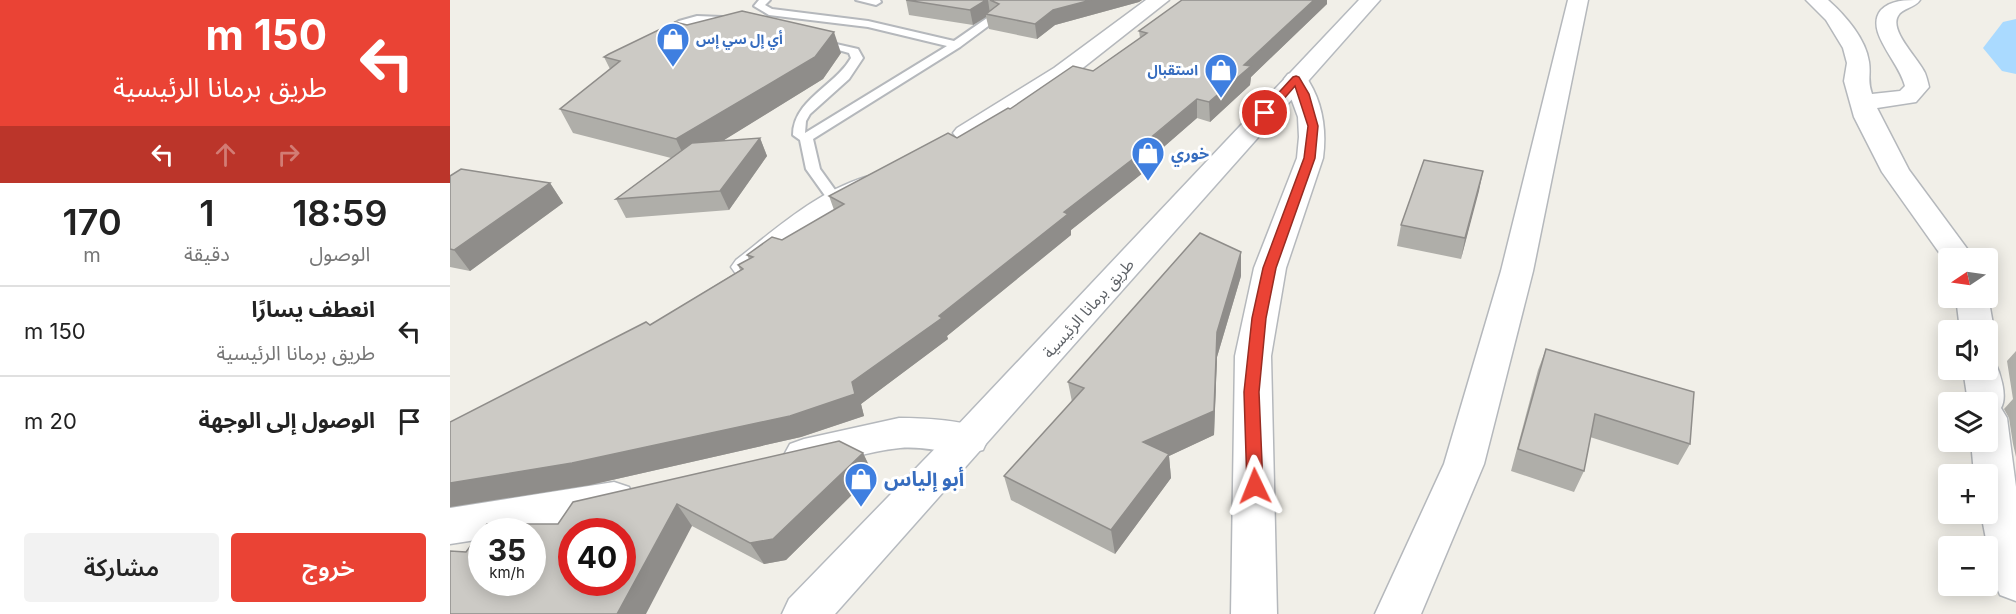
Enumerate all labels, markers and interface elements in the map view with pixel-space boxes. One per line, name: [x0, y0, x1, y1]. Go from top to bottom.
text: 150 m: [205, 9, 327, 60]
shop icon: أي إل سي إس: [655, 21, 691, 68]
icon: left: [348, 24, 426, 102]
place label: أي إل سي إس: [696, 30, 783, 50]
shop icon: استقبال: [1203, 52, 1239, 99]
place label: استقبال: [1148, 61, 1198, 79]
text: طريق برمانا الرئيسية: [113, 71, 327, 104]
pin: [1239, 87, 1290, 138]
icon: arrive: [1248, 96, 1281, 129]
shop icon: خوري: [1130, 135, 1166, 182]
icon: left: [146, 138, 179, 171]
icon: ahead: [209, 138, 242, 171]
icon: right: [272, 138, 305, 171]
place label: خوري: [1171, 143, 1209, 167]
text: 1: [199, 191, 215, 235]
text: 18:59: [292, 191, 388, 235]
text: 170: [63, 200, 122, 244]
text: دقيقة: [184, 242, 230, 266]
text: الوصول: [309, 242, 370, 266]
text: m: [83, 243, 101, 267]
north arrow: [1938, 248, 1998, 308]
map controls: [1938, 248, 1998, 596]
street label: طريق برمانا الرئيسية: [1038, 254, 1139, 362]
text: انعطف يسارًا: [252, 296, 375, 322]
icon: left: [393, 315, 426, 348]
text: 150 m: [24, 318, 86, 344]
button: sound: [1938, 320, 1998, 380]
text: طريق برمانا الرئيسية: [216, 341, 375, 365]
button: layers: [1938, 392, 1998, 452]
icon: arrive: [393, 405, 426, 438]
text: الوصول إلى الوجهة: [198, 407, 375, 433]
text: 20 m: [24, 408, 77, 434]
position arrow: [1223, 454, 1287, 518]
shop icon: أبو إلياس: [843, 461, 879, 508]
button: +: [1938, 464, 1998, 524]
place label: أبو إلياس: [884, 466, 964, 493]
speed limit sign: 40: [558, 518, 636, 596]
text: 35: [488, 532, 526, 568]
button: مشاركة: [24, 533, 219, 602]
button: خروج: [231, 533, 426, 602]
button: −: [1938, 536, 1998, 596]
text: km/h: [489, 563, 525, 582]

